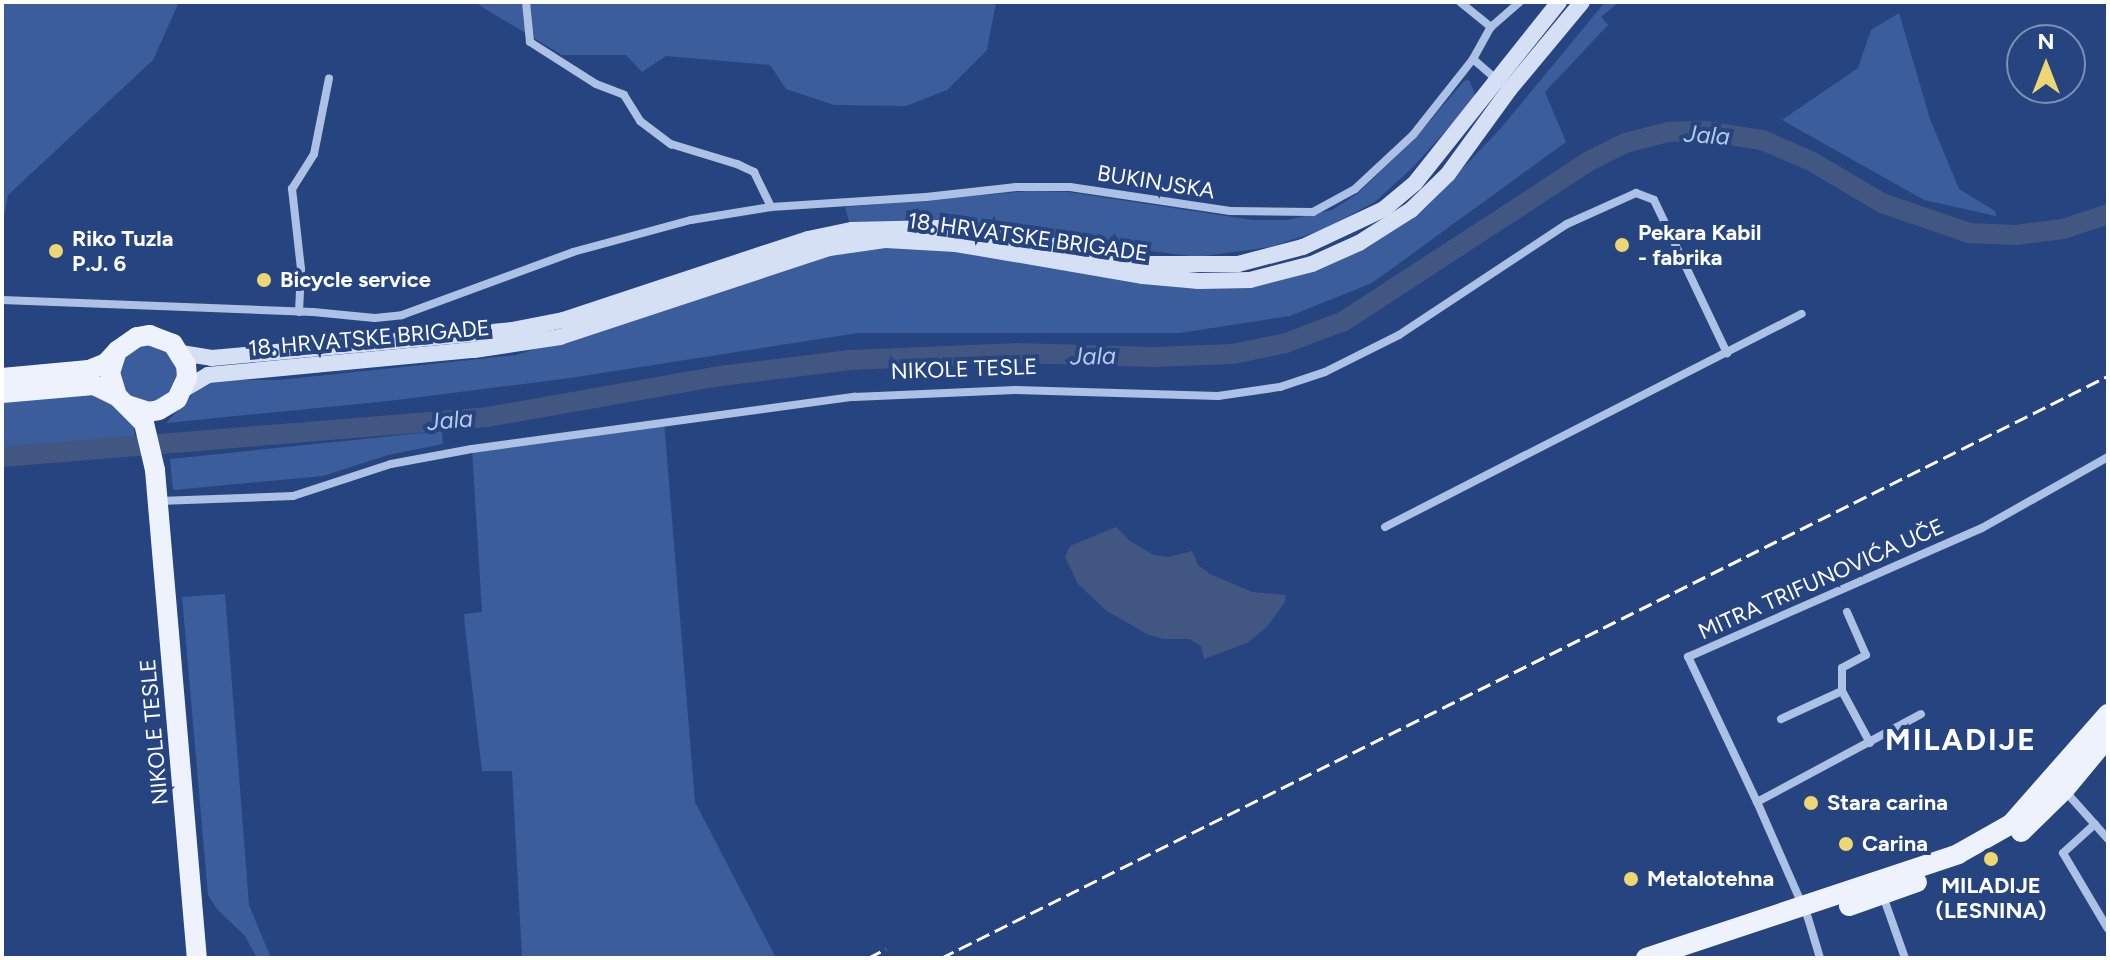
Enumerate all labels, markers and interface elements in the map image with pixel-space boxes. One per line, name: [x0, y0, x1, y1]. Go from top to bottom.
north arrow: [2006, 24, 2086, 104]
text: N: [2037, 28, 2055, 55]
water label: Jala: [1683, 119, 1731, 151]
street label: BUKINJSKA: [1095, 160, 1217, 204]
street label: 18. HRVATSKE BRIGADE: [906, 207, 1150, 267]
place label: Pekara Kabil - fabrika: [1638, 219, 1762, 270]
place label: Riko Tuzla P.J. 6: [72, 225, 173, 276]
marker: Pekara Kabil - fabrika: [1613, 236, 1631, 254]
marker: Riko Tuzla P.J. 6: [47, 242, 65, 260]
place label: Bicycle service: [280, 267, 431, 293]
marker: Bicycle service: [255, 271, 273, 289]
street label: 18. HRVATSKE BRIGADE: [247, 314, 491, 362]
water label: Jala: [1070, 341, 1116, 371]
street label: NIKOLE TESLE: [890, 353, 1038, 385]
water label: Jala: [426, 404, 474, 436]
street label: MITRA TRIFUNOVIĆA UČE: [1694, 513, 1948, 645]
street label: NIKOLE TESLE: [134, 658, 174, 806]
district label: MILADIJE: [1885, 722, 2037, 758]
place label: Stara carina: [1827, 790, 1948, 816]
marker: Stara carina: [1802, 794, 1820, 812]
place label: Carina: [1862, 831, 1928, 857]
marker: Carina: [1837, 835, 1855, 853]
marker: MILADIJE (LESNINA): [1982, 850, 2000, 868]
place label: Metalotehna: [1647, 866, 1774, 892]
marker: Metalotehna: [1622, 870, 1640, 888]
place label: MILADIJE (LESNINA): [1935, 872, 2047, 924]

